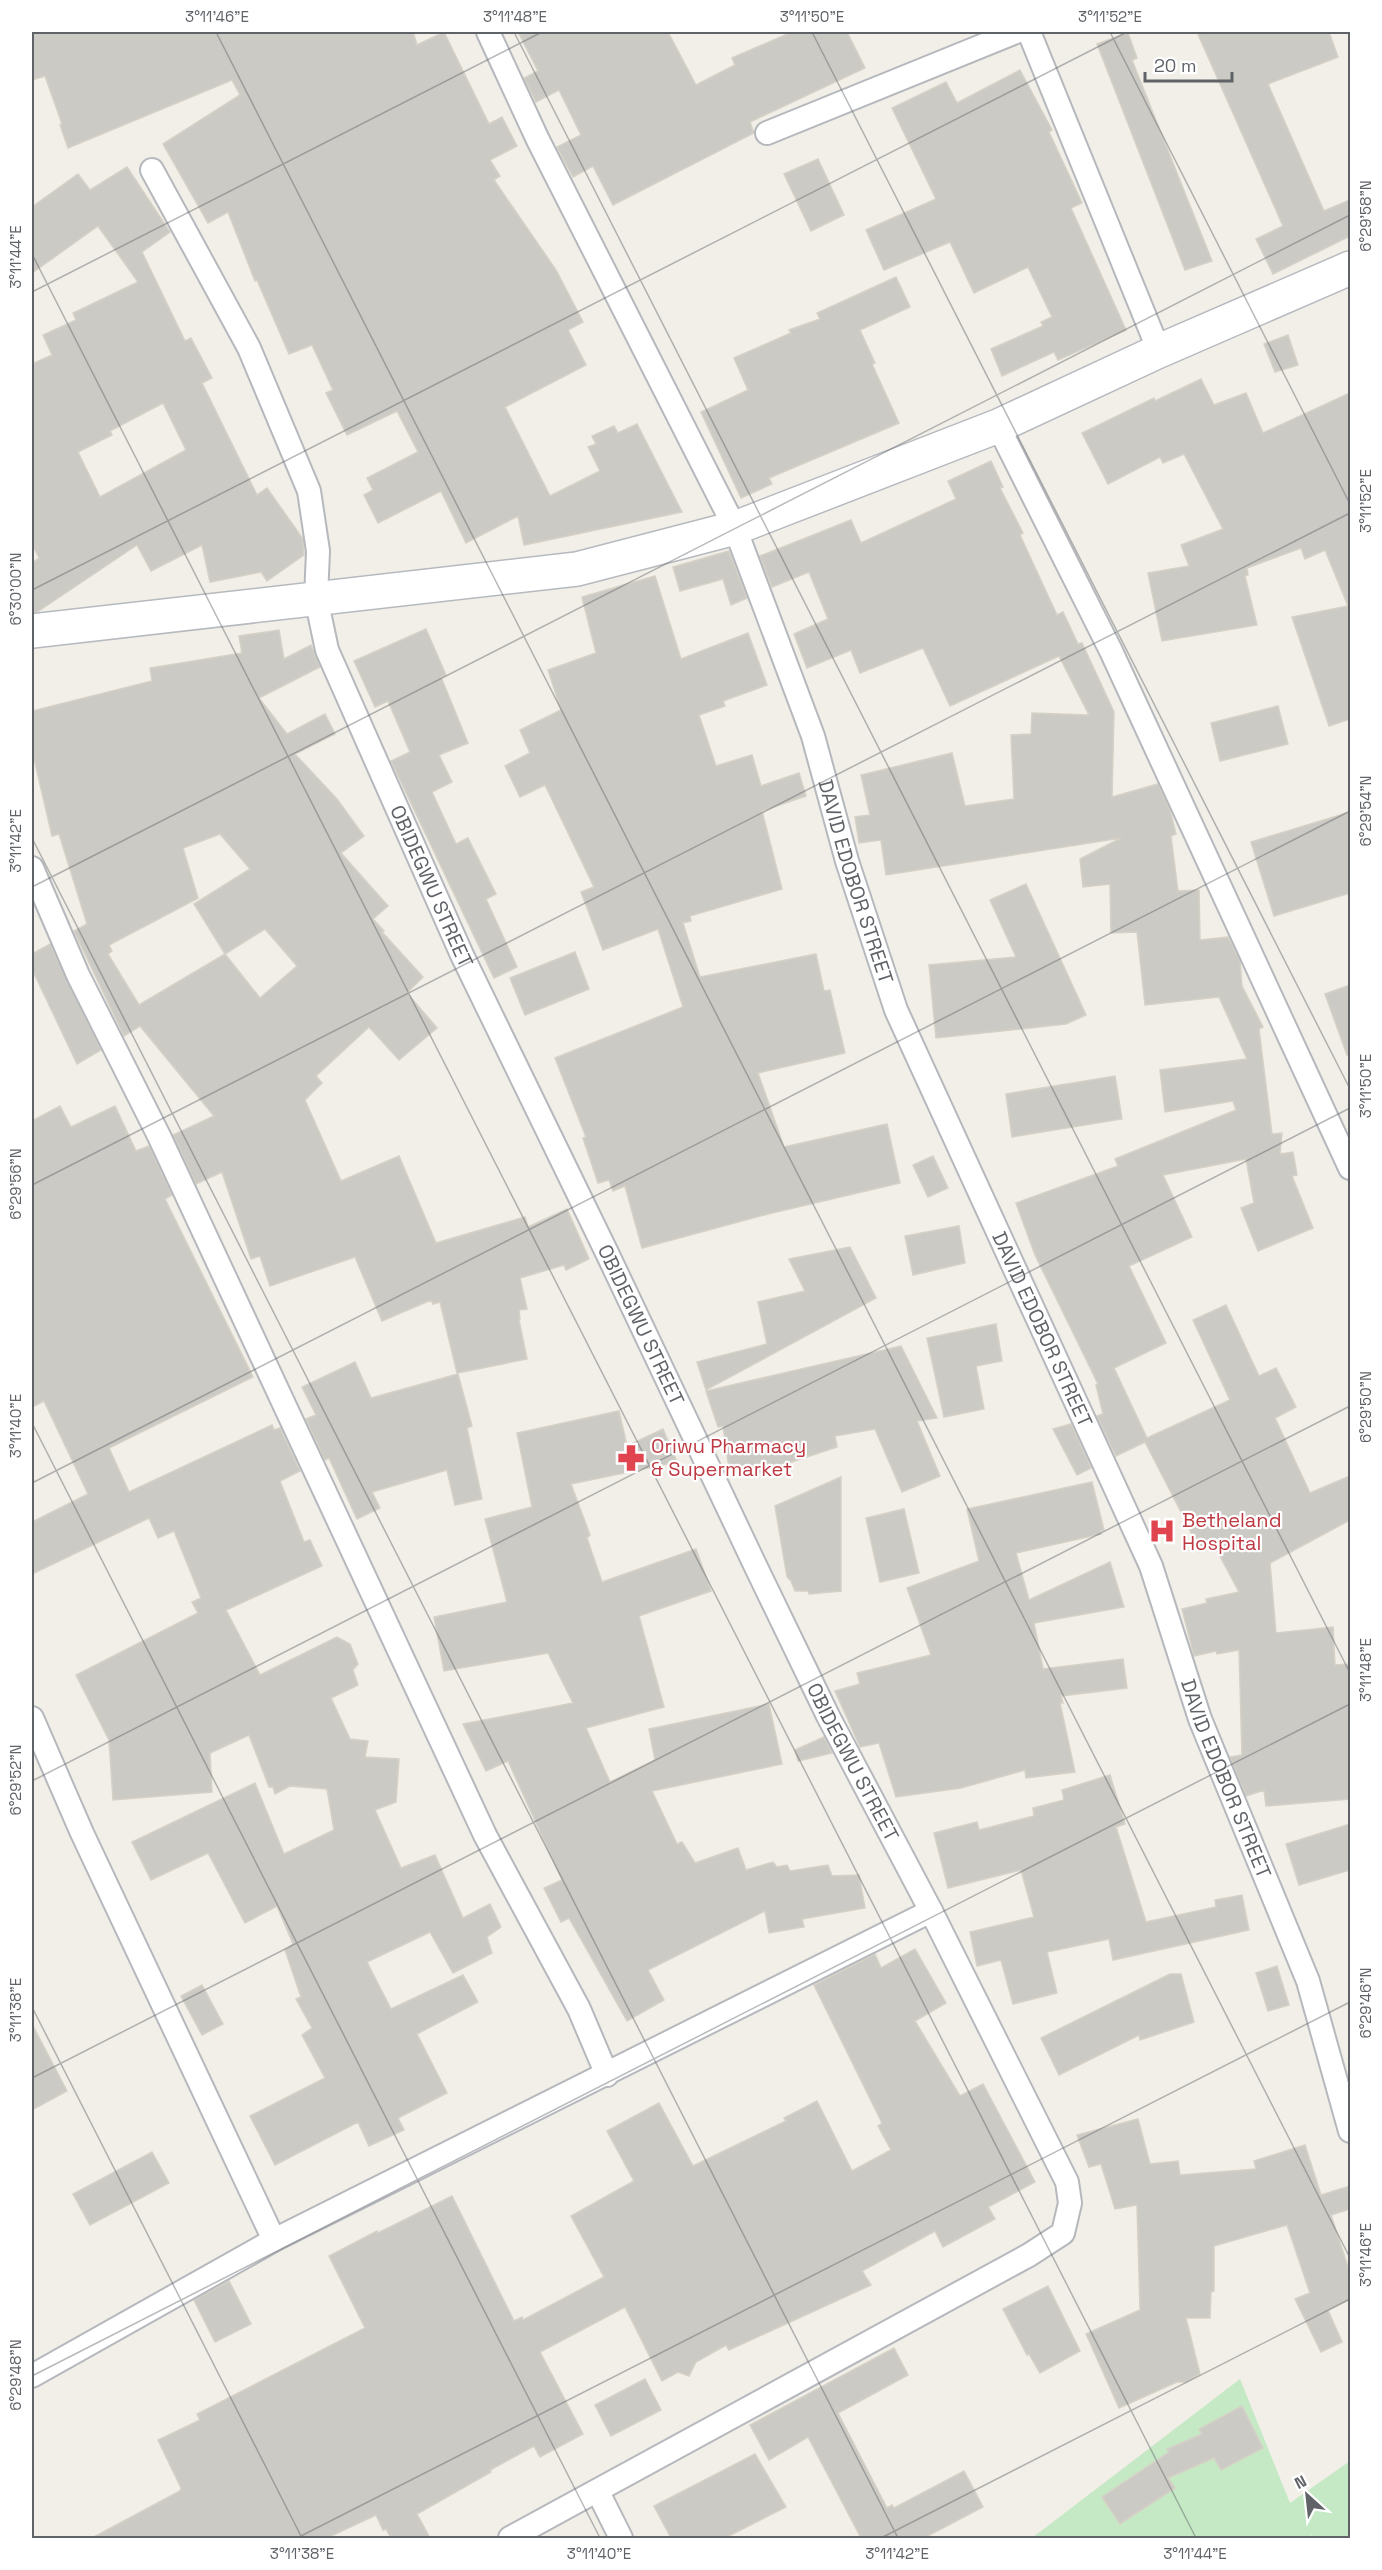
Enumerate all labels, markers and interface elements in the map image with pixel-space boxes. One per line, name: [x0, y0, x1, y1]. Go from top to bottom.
text: 3°11'46"E: [185, 7, 249, 26]
text: 3°11'48"E: [483, 7, 547, 26]
text: 3°11'50"E: [780, 7, 844, 26]
text: 3°11'52"E: [1078, 7, 1142, 26]
scale bar: [1145, 45, 1232, 83]
text: 20 m: [1154, 54, 1197, 77]
text: 6°29'58"N: [1356, 180, 1375, 252]
text: 3°11'44"E: [6, 225, 25, 289]
text: 3°11'52"E: [1356, 469, 1375, 533]
text: 6°30'00"N: [6, 553, 25, 625]
text: 6°29'54"N: [1356, 775, 1375, 847]
street label: DAVID EDOBOR STREET: [812, 776, 900, 987]
street label: OBIDEGWU STREET: [384, 801, 479, 972]
text: 3°11'42"E: [6, 809, 25, 873]
text: 3°11'50"E: [1356, 1054, 1375, 1118]
text: 6°29'56"N: [6, 1148, 25, 1220]
street label: DAVID EDOBOR STREET: [986, 1227, 1099, 1432]
street label: OBIDEGWU STREET: [592, 1240, 690, 1410]
text: 6°29'50"N: [1356, 1371, 1375, 1443]
text: 3°11'40"E: [6, 1394, 25, 1458]
place label: Oriwu Pharmacy & Supermarket: [651, 1433, 806, 1482]
pharmacy icon: Oriwu Pharmacy & Supermarket: [616, 1443, 646, 1473]
place label: Betheland Hospital: [1182, 1507, 1282, 1556]
hospital icon: Betheland Hospital: [1147, 1516, 1177, 1546]
text: 3°11'48"E: [1356, 1638, 1375, 1702]
street label: DAVID EDOBOR STREET: [1175, 1676, 1277, 1882]
street label: OBIDEGWU STREET: [801, 1679, 905, 1846]
text: 6°29'52"N: [6, 1744, 25, 1816]
text: 6°29'46"N: [1356, 1967, 1375, 2039]
text: 3°11'38"E: [6, 1978, 25, 2042]
text: 3°11'46"E: [1356, 2223, 1375, 2287]
text: 6°29'48"N: [6, 2339, 25, 2411]
north arrow: [1277, 2465, 1337, 2525]
text: N: [1291, 2470, 1310, 2494]
text: 3°11'38"E: [270, 2544, 334, 2563]
text: 3°11'40"E: [567, 2544, 631, 2563]
text: 3°11'42"E: [865, 2544, 929, 2563]
text: 3°11'44"E: [1163, 2544, 1227, 2563]

